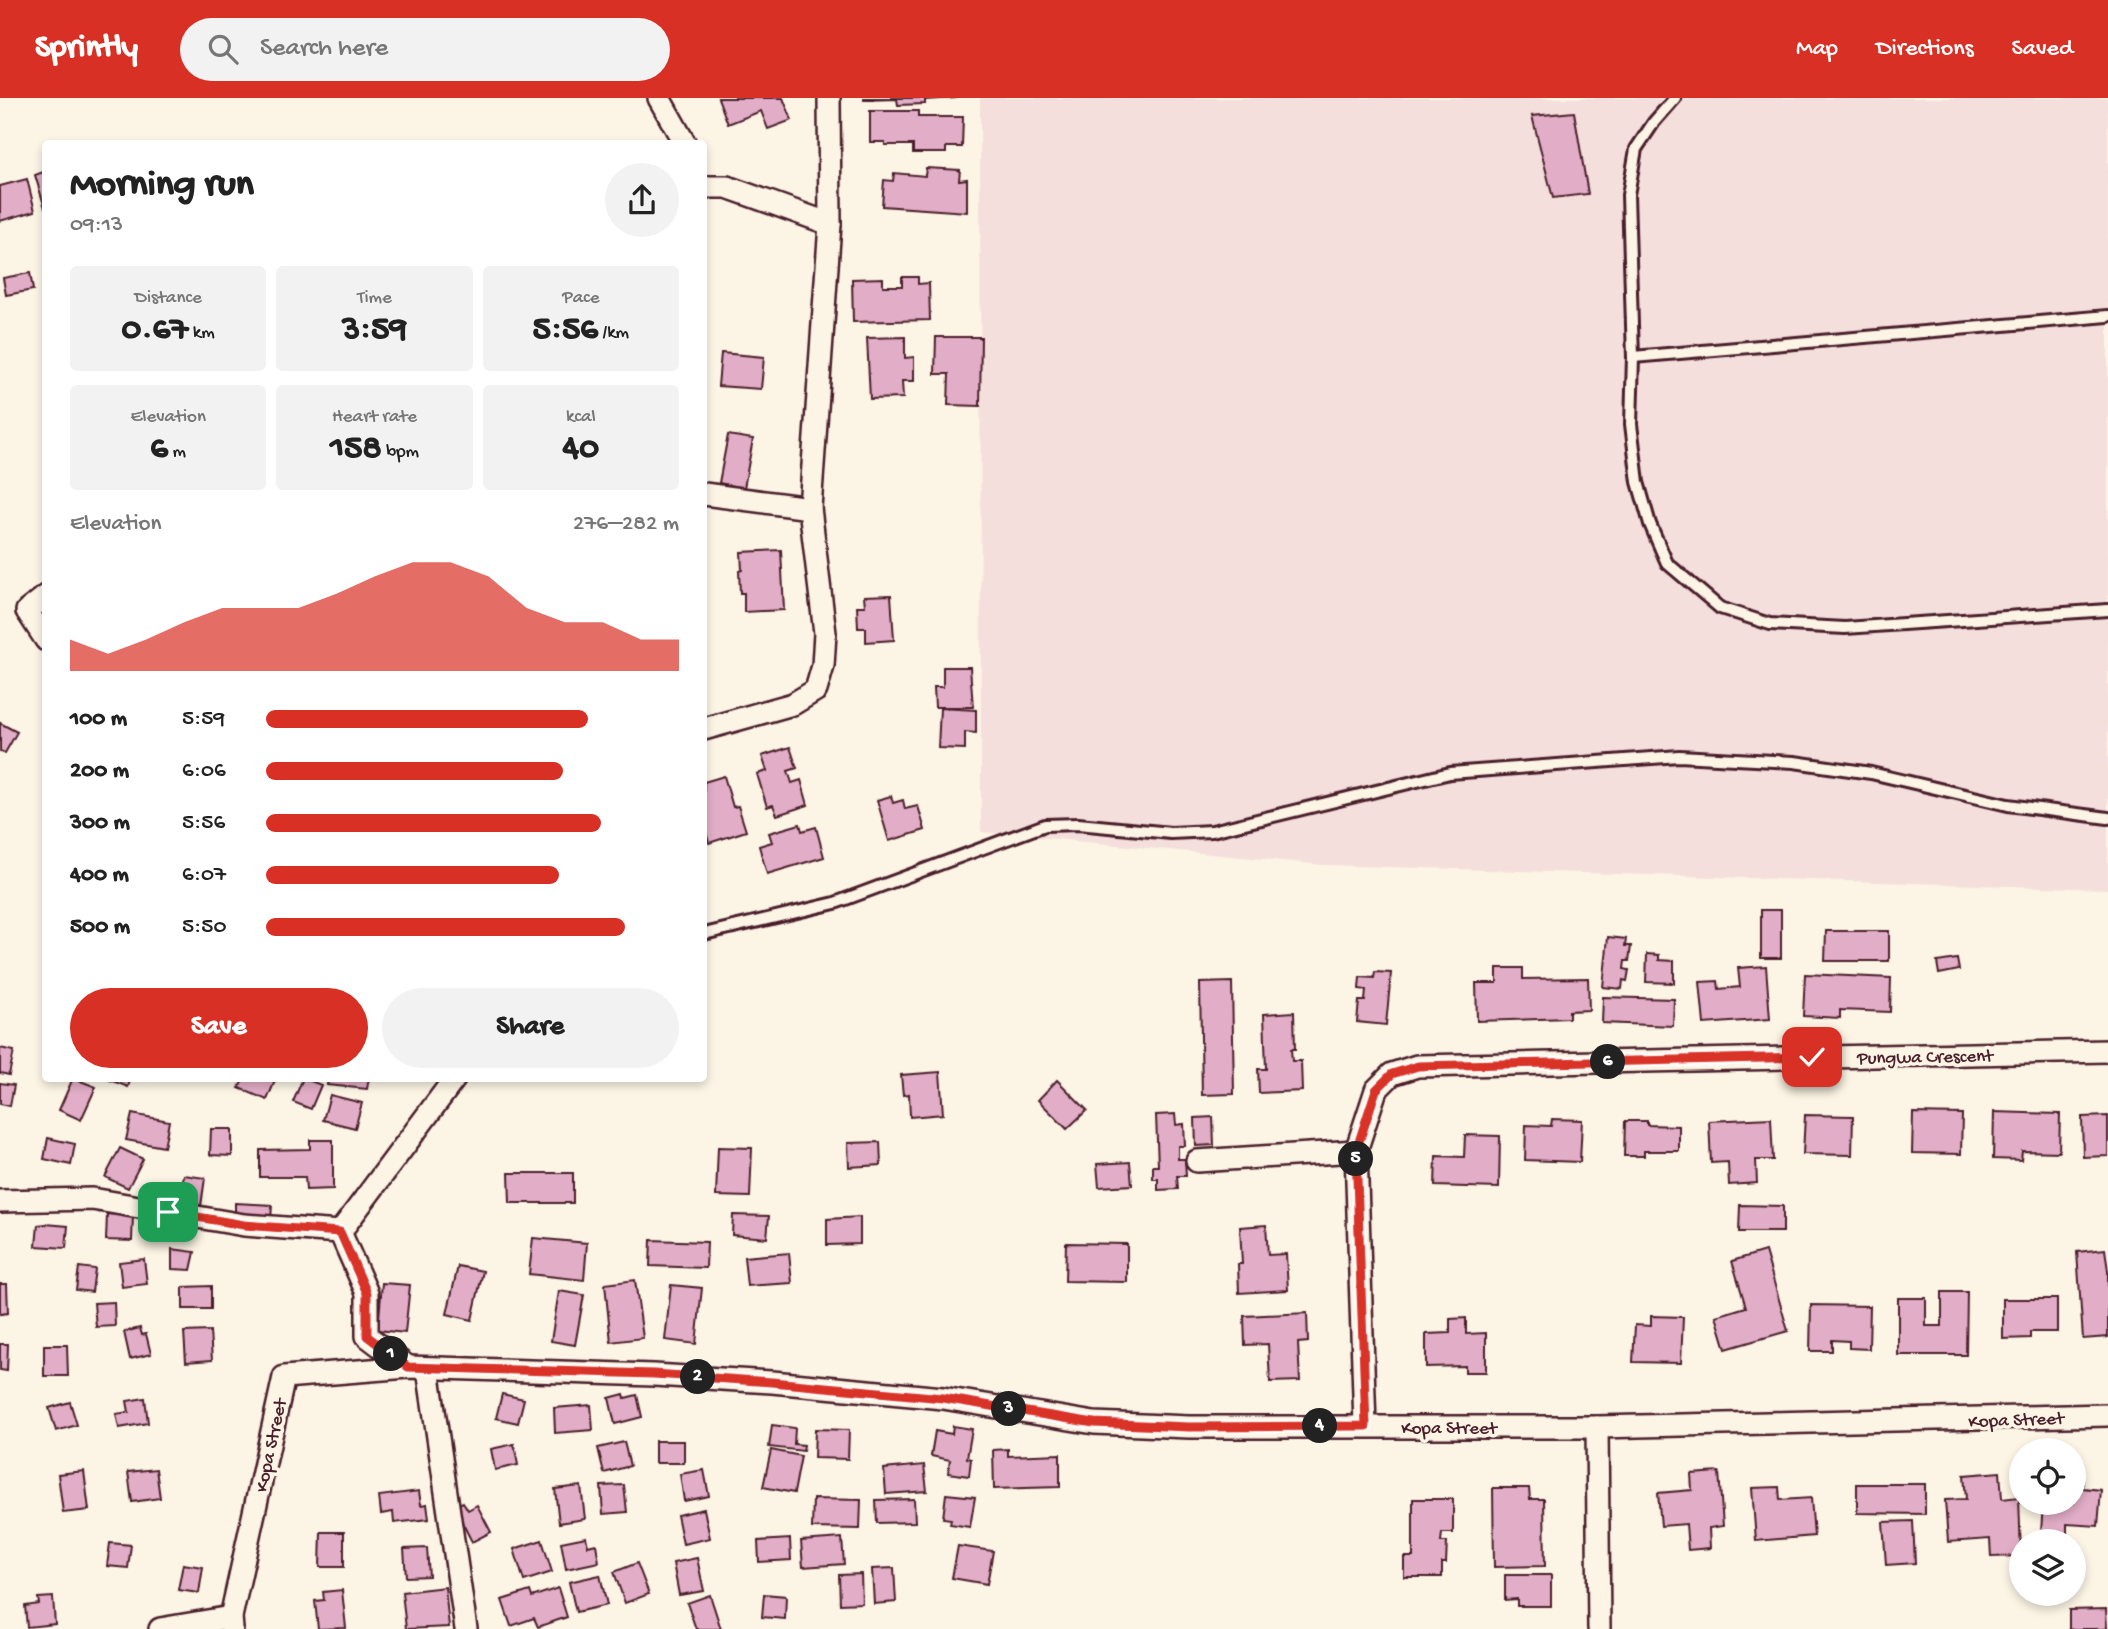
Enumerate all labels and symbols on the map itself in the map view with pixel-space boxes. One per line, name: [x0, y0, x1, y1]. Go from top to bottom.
pin: [1782, 1027, 1842, 1087]
pin: 6: [1590, 1044, 1626, 1080]
street label: Pungwa Crescent: [1856, 1046, 1995, 1071]
pin: 5: [1338, 1142, 1374, 1176]
pin: [138, 1182, 198, 1242]
pin: 1: [374, 1336, 408, 1372]
pin: 2: [680, 1360, 716, 1394]
pin: 3: [992, 1392, 1026, 1426]
street label: Kopa Street: [251, 1394, 294, 1495]
pin: 4: [1302, 1408, 1338, 1444]
street label: Kopa Street: [1968, 1408, 2066, 1435]
street label: Kopa Street: [1401, 1418, 1499, 1441]

